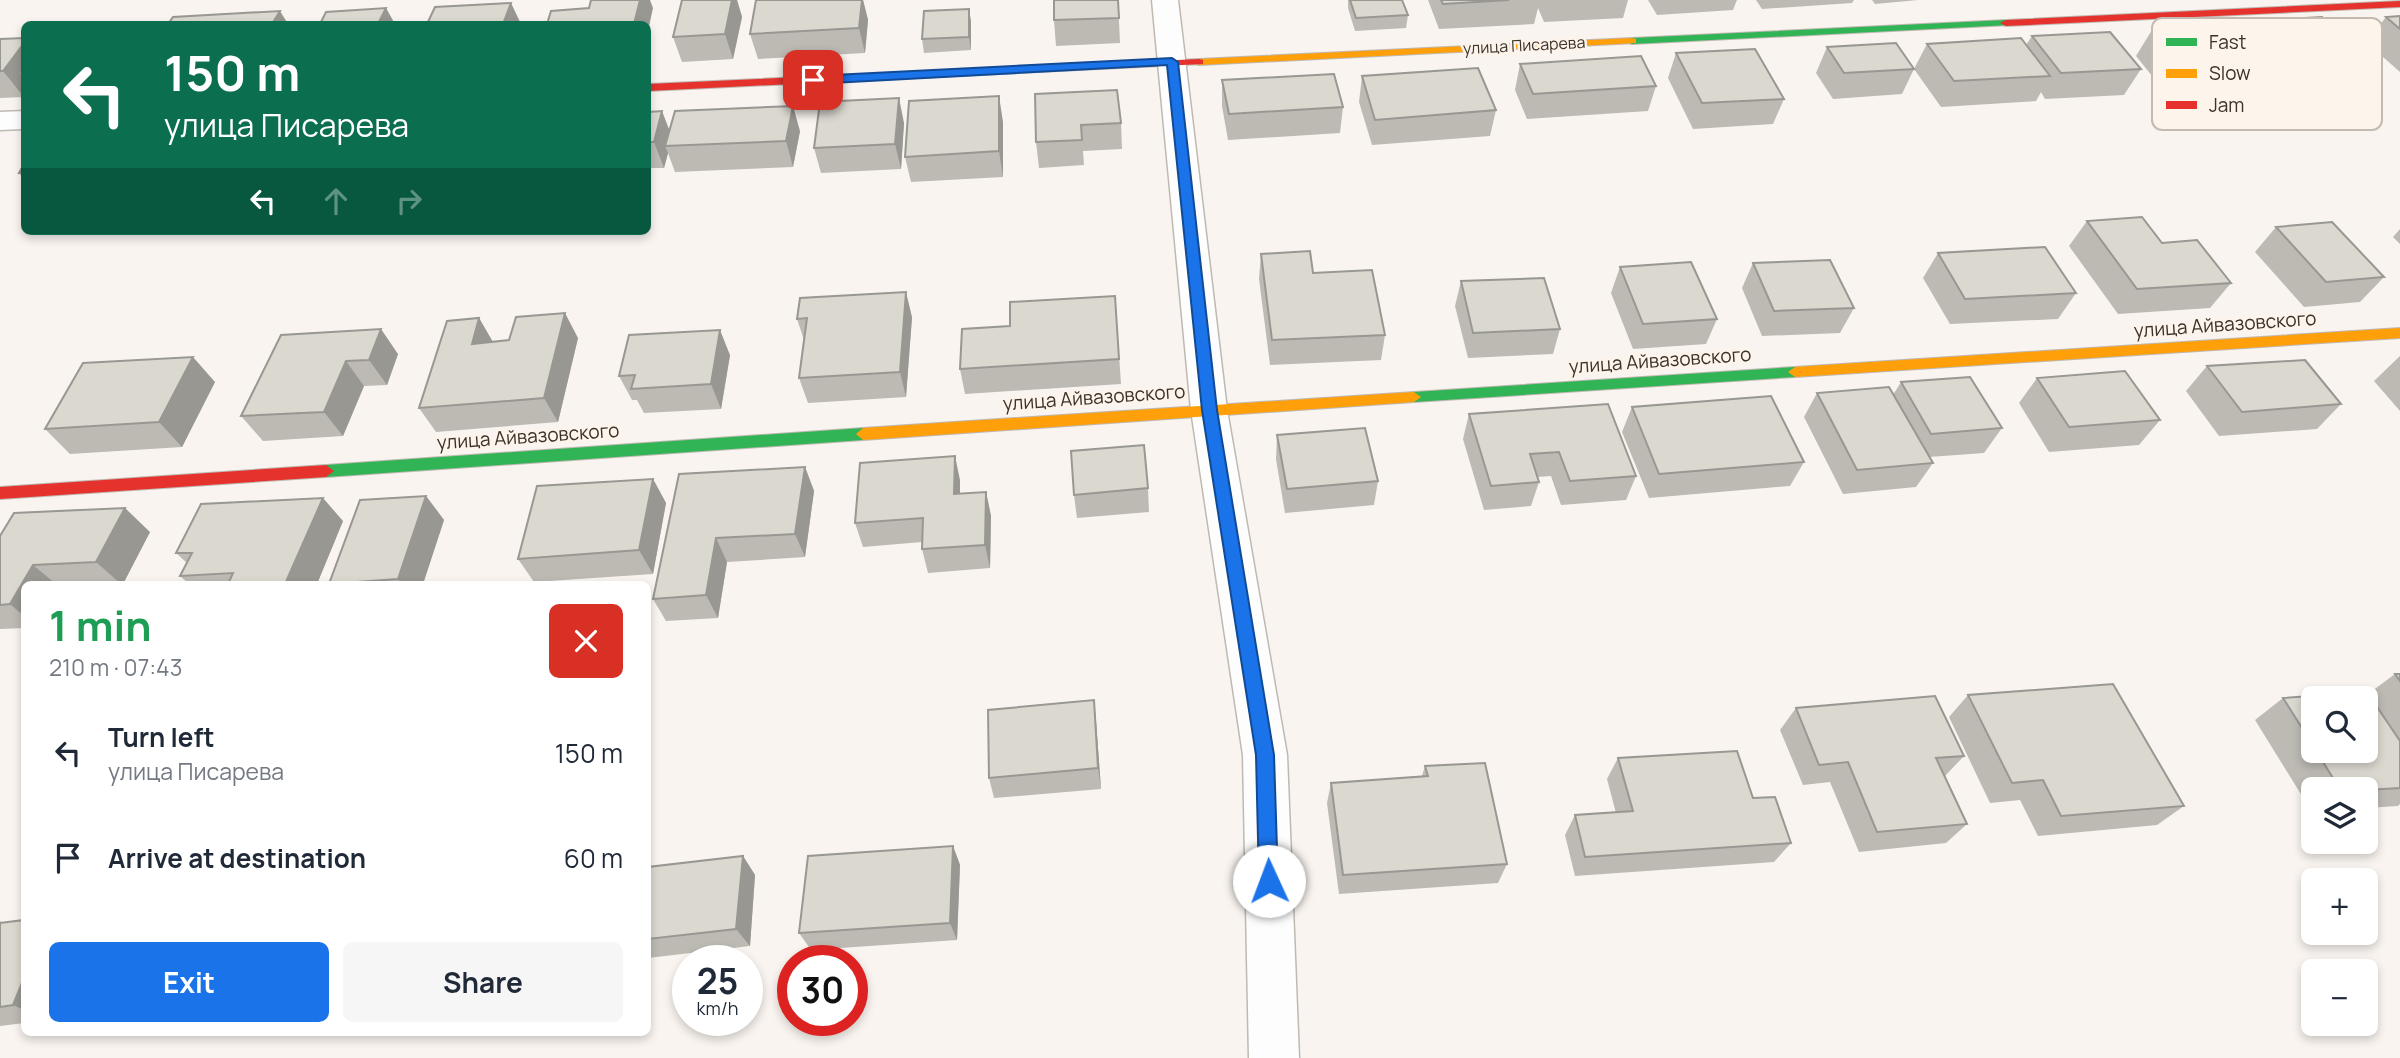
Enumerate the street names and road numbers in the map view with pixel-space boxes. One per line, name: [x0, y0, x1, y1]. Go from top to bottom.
street label: улица Писарева: [1462, 31, 1586, 59]
street label: улица Айвазовского: [2133, 305, 2317, 343]
street label: улица Айвазовского: [1568, 341, 1752, 379]
street label: улица Айвазовского: [1002, 378, 1186, 416]
street label: улица Айвазовского: [436, 417, 620, 455]

